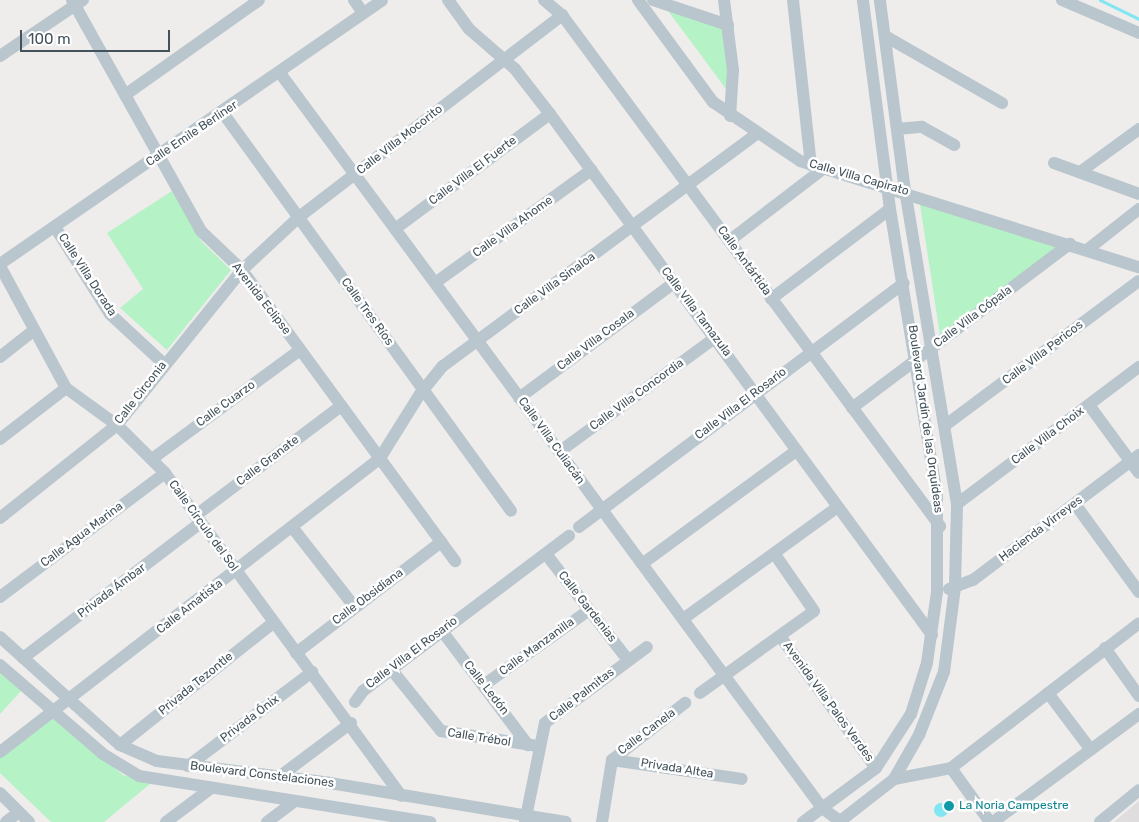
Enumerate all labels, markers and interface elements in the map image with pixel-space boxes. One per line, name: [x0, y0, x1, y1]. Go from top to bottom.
scale bar: [22, 20, 172, 52]
text: 100 m: [28, 30, 70, 48]
street label: Calle Emile Berliner: [144, 98, 240, 170]
street label: Calle Villa Mocorito: [354, 102, 446, 178]
street label: Calle Villa El Fuerte: [426, 133, 520, 209]
street label: Calle Villa Capirato: [807, 157, 911, 199]
street label: Calle Villa Ahome: [470, 193, 556, 261]
street label: Calle Antártida: [714, 223, 774, 299]
street label: Calle Villa Dorada: [55, 231, 119, 319]
street label: Calle Villa Sinaloa: [512, 250, 598, 318]
street label: Avenida Eclipse: [228, 260, 294, 338]
street label: Calle Villa Tamazula: [657, 264, 735, 360]
street label: Calle Tres Ríos: [338, 275, 396, 349]
street label: Calle Villa Cópala: [931, 283, 1015, 351]
street label: Calle Villa Cosala: [554, 306, 638, 374]
street label: Calle Villa Pericos: [1000, 318, 1086, 388]
street label: Boulevard Jardín de las Orquídeas: [905, 324, 945, 514]
street label: Calle Villa Concordia: [587, 356, 687, 434]
street label: Calle Circonia: [112, 359, 170, 427]
street label: Calle Villa El Rosario: [692, 365, 790, 443]
street label: Calle Cuarzo: [194, 378, 258, 430]
street label: Calle Villa Culiacán: [514, 395, 588, 487]
street label: Calle Villa Choix: [1009, 404, 1087, 468]
street label: Calle Granate: [234, 433, 302, 489]
street label: Calle Círculo del Sol: [165, 478, 241, 574]
street label: Hacienda Virreyes: [996, 493, 1086, 565]
street label: Calle Agua Marina: [38, 499, 126, 571]
street label: Privada Ámbar: [75, 561, 149, 621]
street label: Calle Obsidiana: [330, 566, 406, 628]
street label: Calle Gardenias: [555, 569, 619, 645]
street label: Calle Amatista: [154, 577, 226, 637]
street label: Calle Villa El Rosario: [363, 614, 461, 692]
street label: Calle Manzanilla: [497, 615, 577, 679]
street label: Avenida Villa Palos Verdes: [779, 639, 877, 765]
street label: Privada Tezontle: [156, 650, 236, 718]
street label: Calle Ledón: [460, 658, 512, 718]
street label: Calle Palmitas: [547, 665, 617, 725]
street label: Privada Ónix: [218, 692, 282, 746]
street label: Calle Canela: [615, 706, 679, 758]
street label: Calle Trébol: [446, 726, 512, 750]
street label: Privada Altea: [639, 756, 715, 782]
street label: Boulevard Constelaciones: [189, 759, 335, 791]
place label: La Noria Campestre: [959, 799, 1069, 813]
marker: La Noria Campestre: [943, 800, 955, 812]

